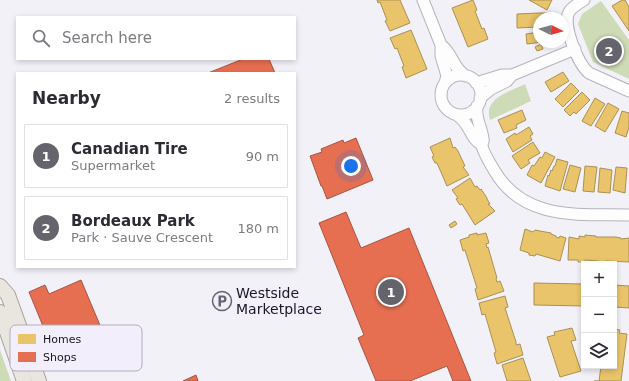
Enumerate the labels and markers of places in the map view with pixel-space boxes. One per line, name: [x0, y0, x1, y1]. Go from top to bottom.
pin: 2: [596, 36, 622, 66]
pin: 1: [378, 277, 404, 307]
place label: Westside Marketplace: [236, 285, 322, 317]
parking icon: Westside Marketplace: [211, 290, 233, 312]

